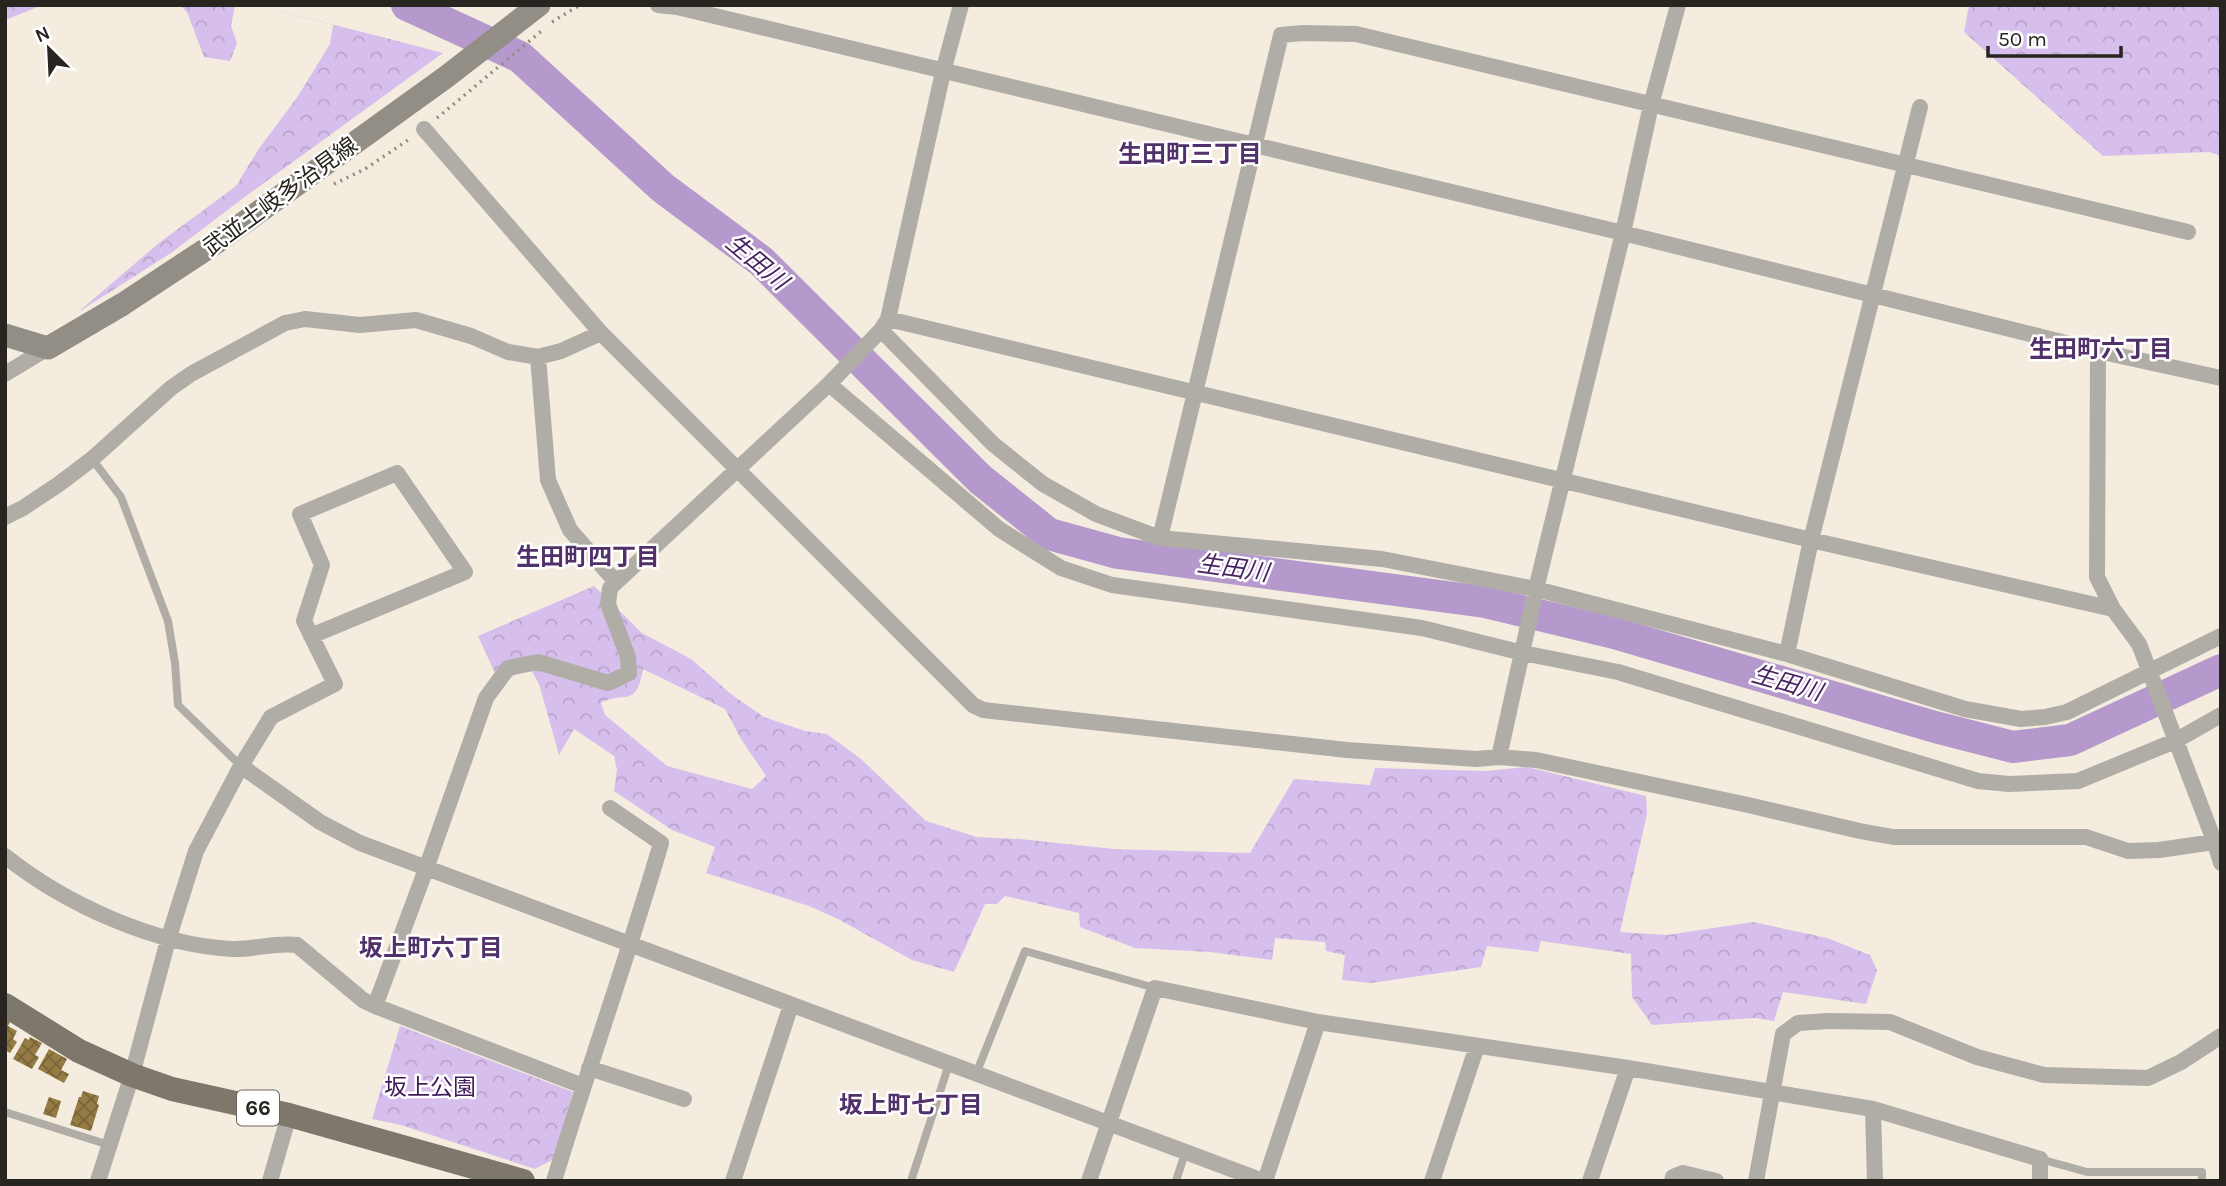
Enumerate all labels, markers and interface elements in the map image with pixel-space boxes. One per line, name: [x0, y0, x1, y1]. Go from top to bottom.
north arrow: [14, 14, 84, 84]
scale bar: [1988, 14, 2121, 58]
text: N: [32, 22, 53, 47]
text: 50 m: [1998, 27, 2047, 51]
street label: 武並土岐多治見線: [198, 131, 363, 261]
district label: 生田町三丁目: [1118, 140, 1262, 168]
water label: 生田川: [720, 228, 796, 298]
district label: 生田町六丁目: [2029, 335, 2173, 363]
district label: 生田町四丁目: [516, 543, 660, 571]
water label: 生田川: [1195, 549, 1274, 587]
water label: 生田川: [1749, 660, 1828, 707]
district label: 坂上町六丁目: [359, 934, 503, 962]
park label: 坂上公園: [384, 1074, 476, 1101]
road number: 66: [237, 1090, 279, 1126]
district label: 坂上町七丁目: [839, 1091, 983, 1119]

